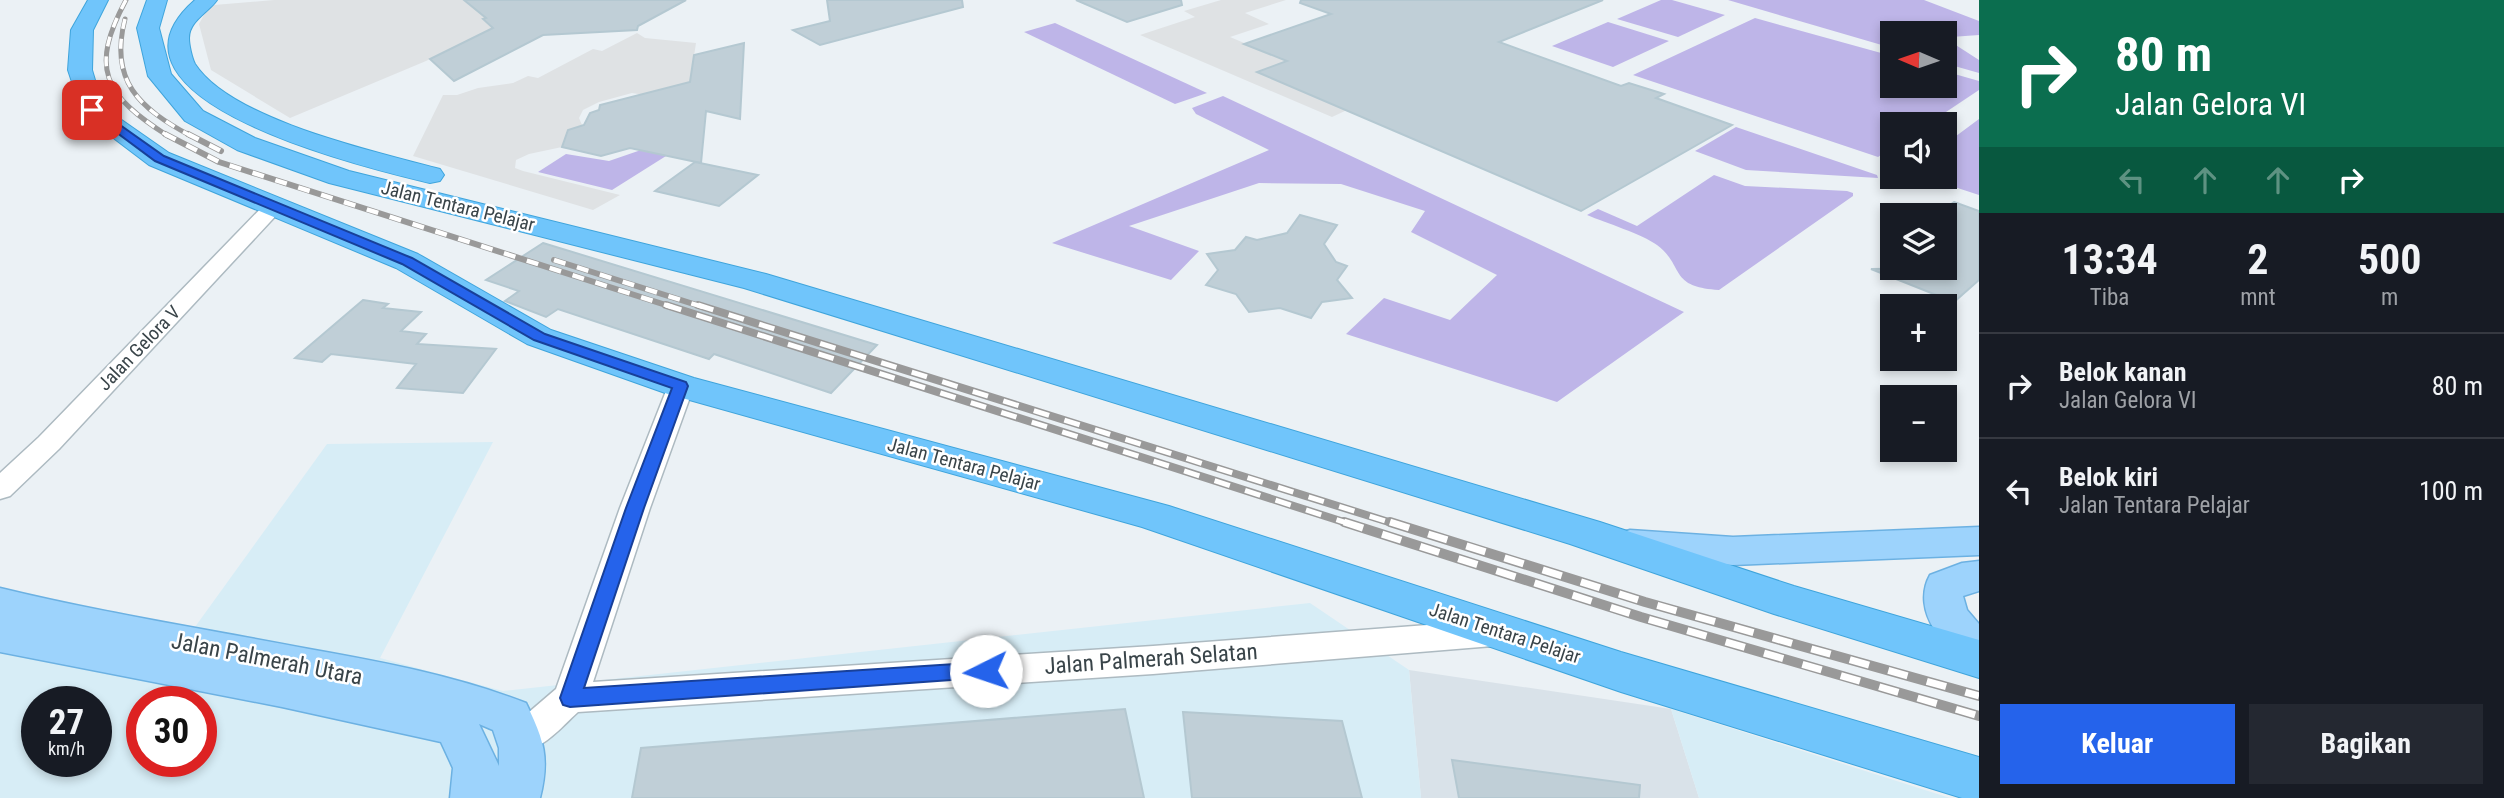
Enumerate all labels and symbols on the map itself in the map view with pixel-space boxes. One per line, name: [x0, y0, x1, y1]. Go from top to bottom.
north arrow: [1880, 21, 1956, 98]
pin: [62, 80, 122, 140]
street label: Jalan Tentara Pelajar: [379, 176, 537, 236]
street label: Jalan Gelora V: [93, 301, 185, 395]
street label: Jalan Tentara Pelajar: [885, 433, 1043, 496]
street label: Jalan Tentara Pelajar: [1427, 598, 1584, 668]
street label: Jalan Palmerah Utara: [169, 627, 365, 691]
position arrow: [949, 634, 1023, 708]
street label: Jalan Palmerah Selatan: [1043, 638, 1259, 680]
speed limit sign: 30: [126, 686, 217, 777]

